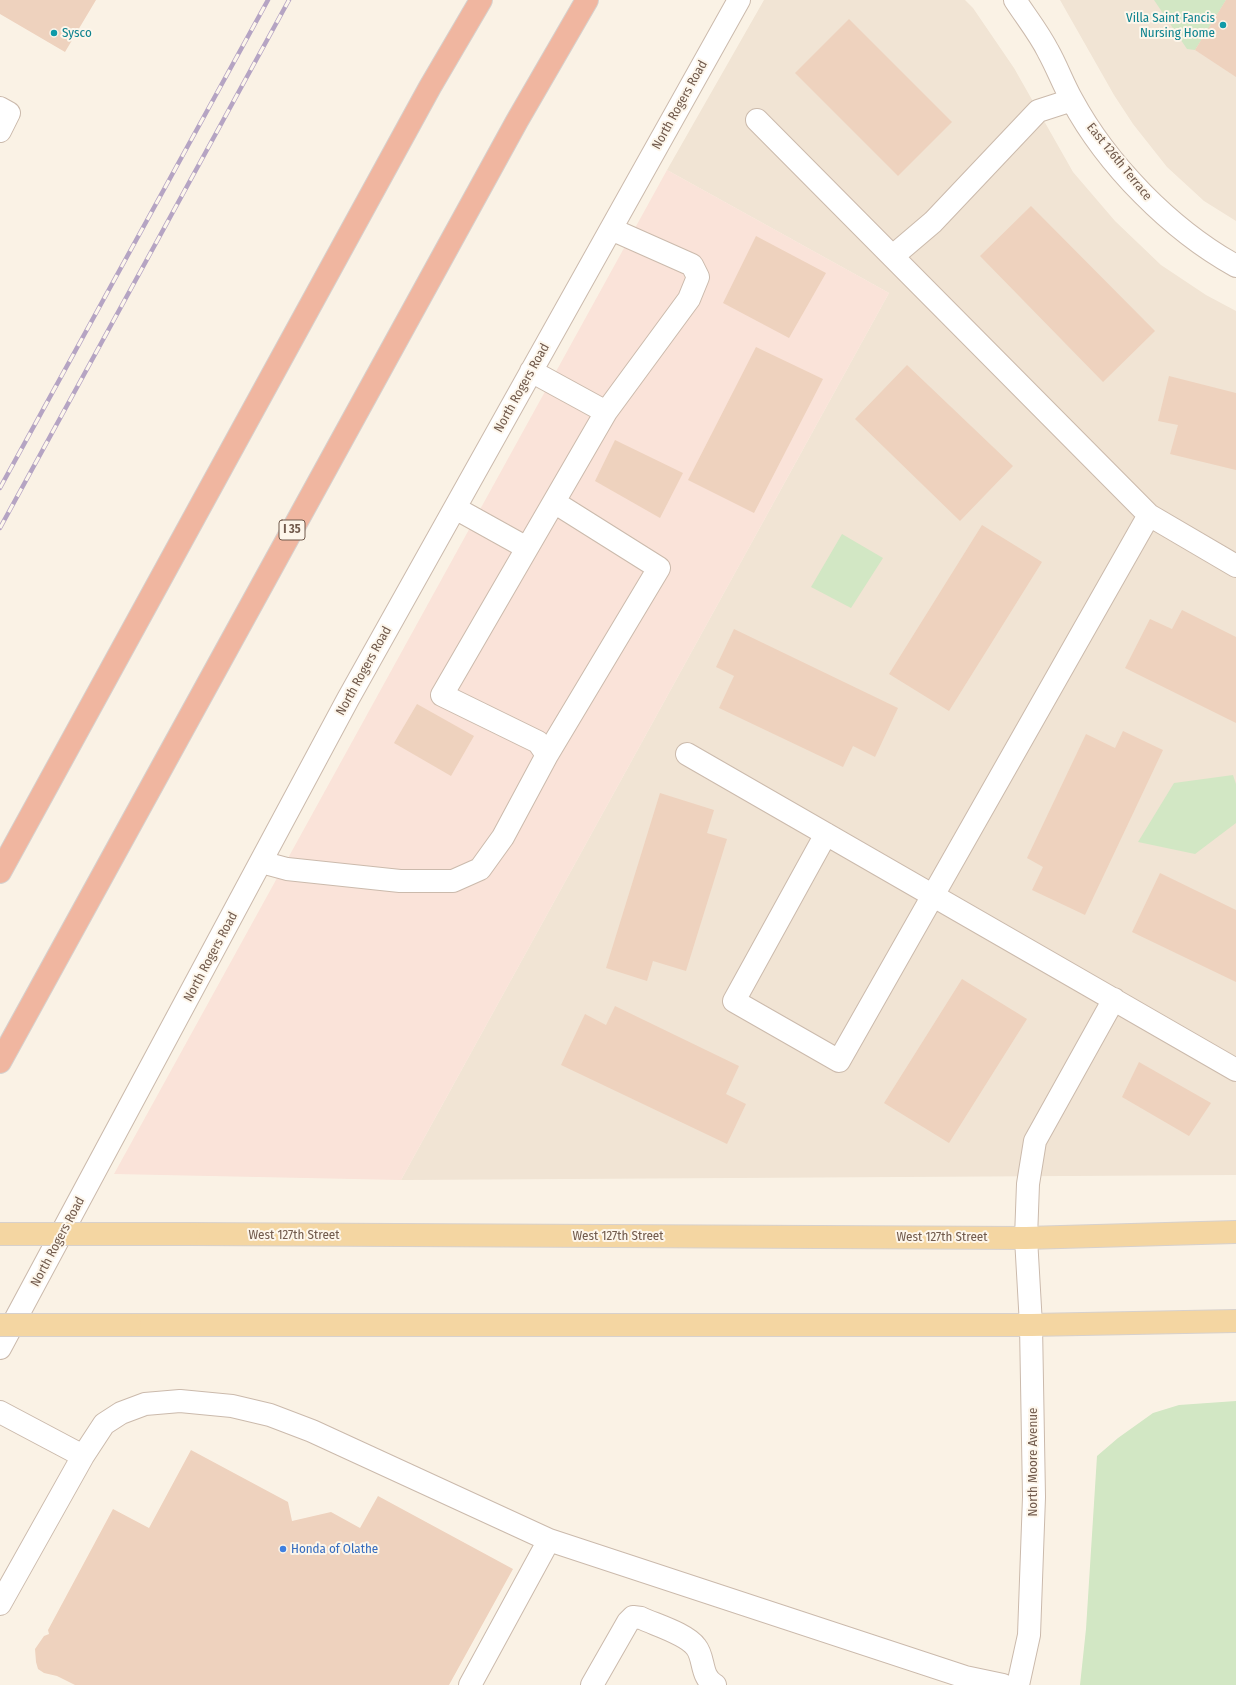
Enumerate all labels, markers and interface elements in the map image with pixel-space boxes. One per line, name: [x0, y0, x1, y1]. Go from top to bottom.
place label: Villa Saint Fancis Nursing Home: [1126, 10, 1215, 41]
marker: Villa Saint Fancis Nursing Home: [1218, 20, 1228, 30]
place label: Sysco: [62, 25, 92, 41]
marker: Sysco: [49, 28, 59, 38]
street label: North Rogers Road: [649, 58, 711, 152]
street label: East 126th Terrace: [1083, 120, 1155, 204]
street label: North Rogers Road: [491, 341, 553, 435]
road number: I 35: [279, 520, 305, 540]
street label: North Rogers Road: [333, 624, 395, 718]
street label: North Rogers Road: [181, 909, 241, 1005]
street label: North Rogers Road: [28, 1194, 88, 1290]
street label: West 127th Street: [249, 1227, 339, 1243]
street label: West 127th Street: [573, 1228, 663, 1244]
street label: West 127th Street: [897, 1229, 987, 1245]
street label: North Moore Avenue: [1025, 1407, 1041, 1517]
place label: Honda of Olathe: [291, 1541, 378, 1557]
marker: Honda of Olathe: [278, 1544, 288, 1554]

